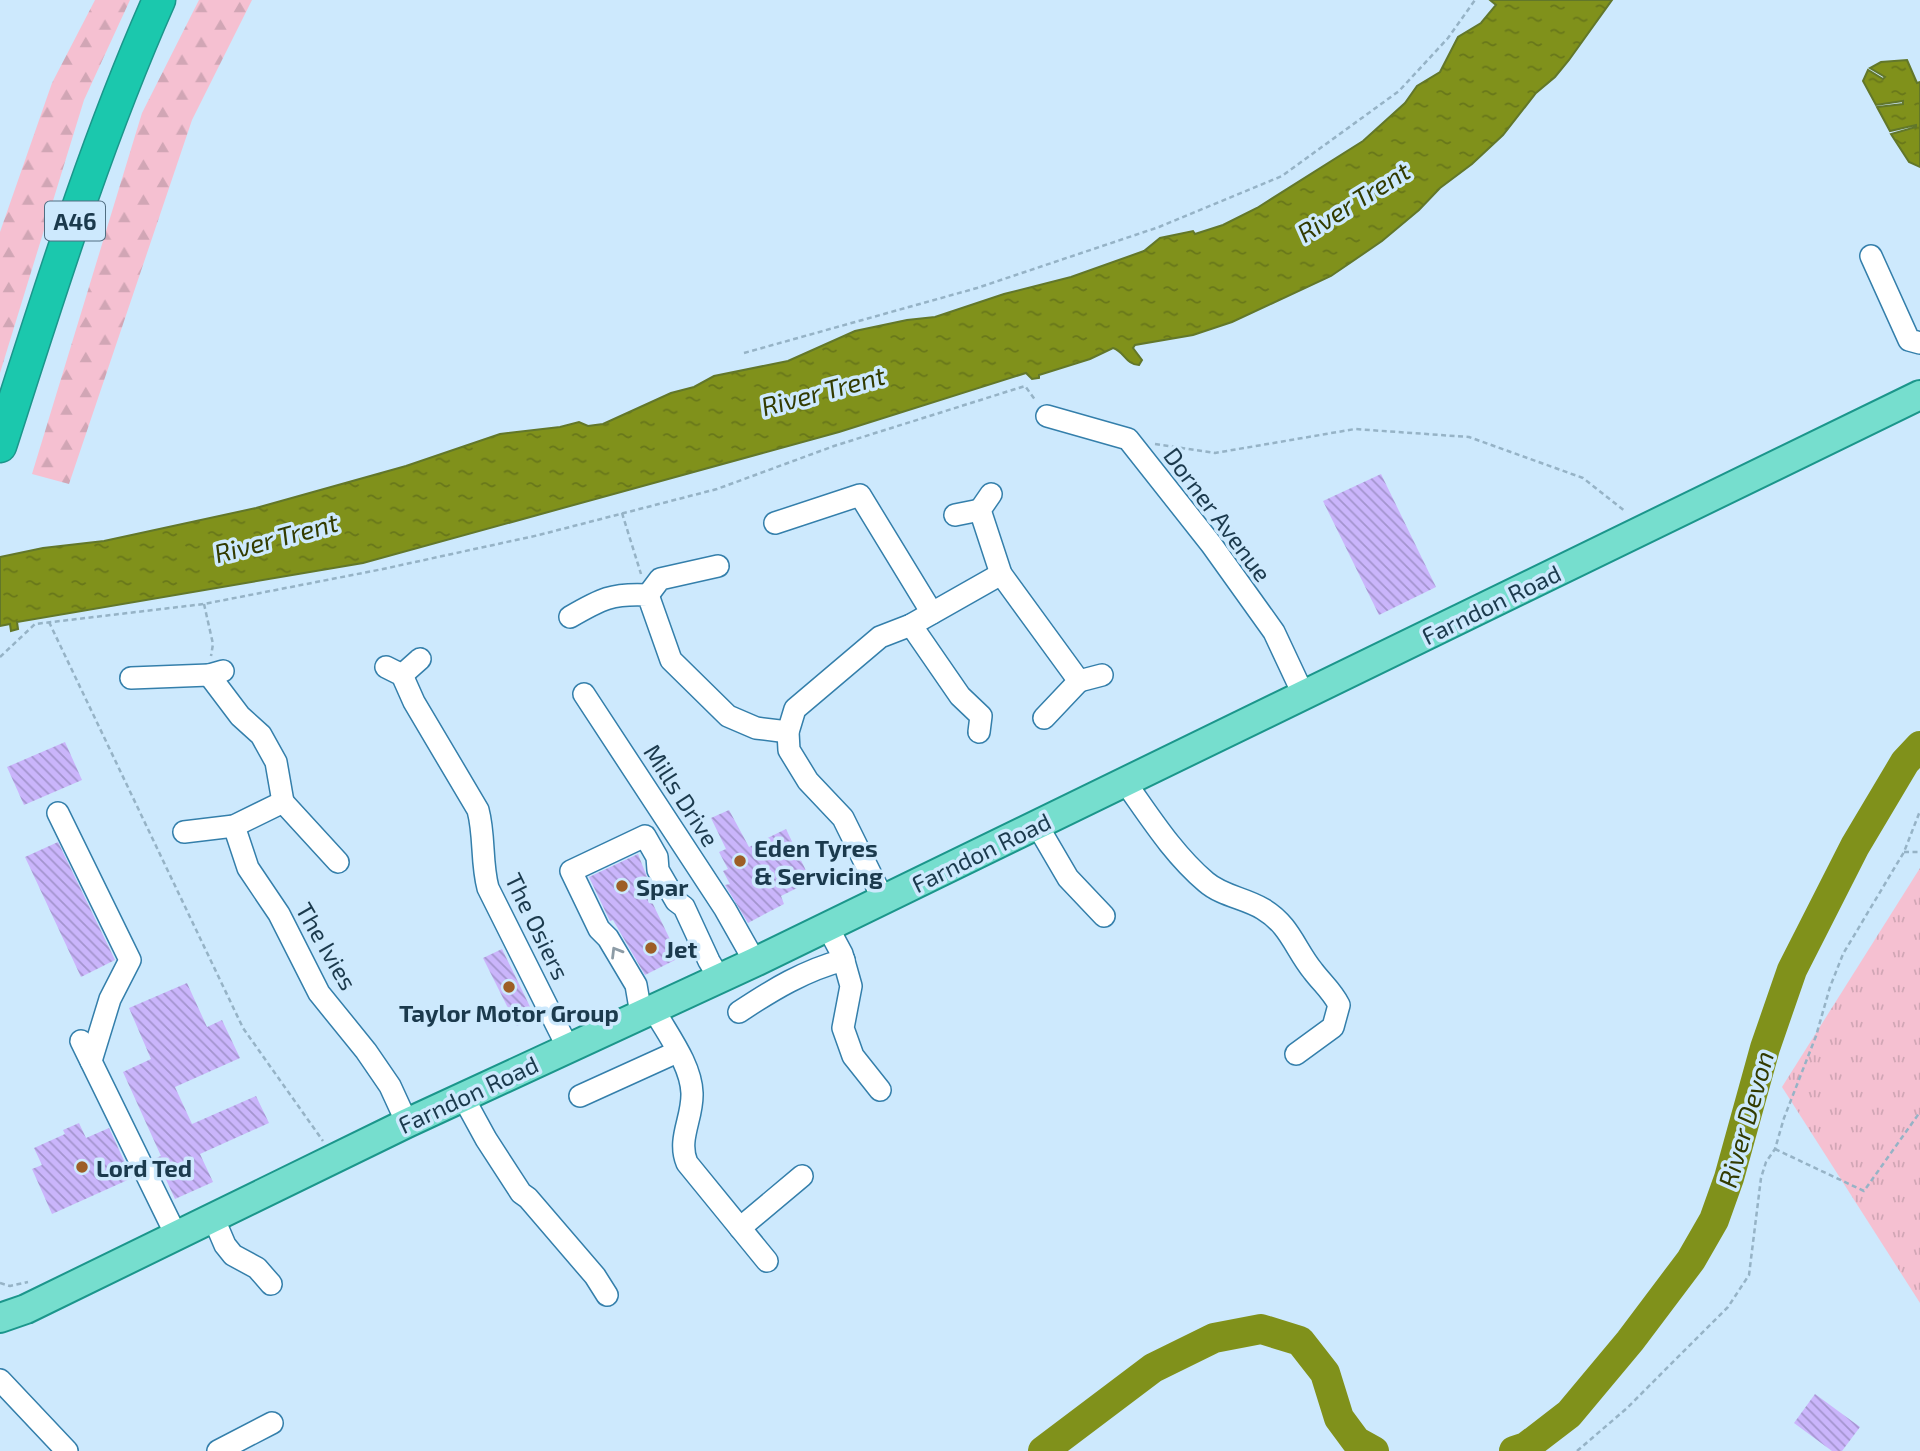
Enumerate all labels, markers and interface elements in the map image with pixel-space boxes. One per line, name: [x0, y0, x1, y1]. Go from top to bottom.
water label: River Trent: [1291, 154, 1415, 248]
road number: A46: [45, 202, 105, 241]
water label: River Trent: [758, 359, 889, 421]
street label: Dorner Avenue: [1158, 441, 1278, 587]
water label: River Trent: [211, 506, 342, 568]
street label: Farndon Road: [1417, 558, 1565, 650]
street label: Mills Drive: [638, 739, 726, 851]
street label: Farndon Road: [907, 806, 1055, 898]
place label: Eden Tyres & Servicing: [754, 833, 883, 890]
marker: Eden Tyres & Servicing: [732, 853, 748, 869]
street label: The Osiers: [500, 868, 576, 984]
place label: Spar: [636, 872, 689, 901]
marker: Spar: [614, 878, 630, 894]
street label: The Ivies: [290, 897, 364, 995]
place label: Jet: [665, 934, 697, 963]
marker: Jet: [643, 940, 659, 956]
one-way arrow: [612, 946, 625, 959]
marker: Taylor Motor Group: [501, 979, 517, 995]
place label: Taylor Motor Group: [399, 998, 619, 1027]
water label: River Devon: [1711, 1047, 1779, 1191]
street label: Farndon Road: [393, 1049, 543, 1139]
place label: Lord Ted: [96, 1153, 192, 1182]
marker: Lord Ted: [74, 1159, 90, 1175]

